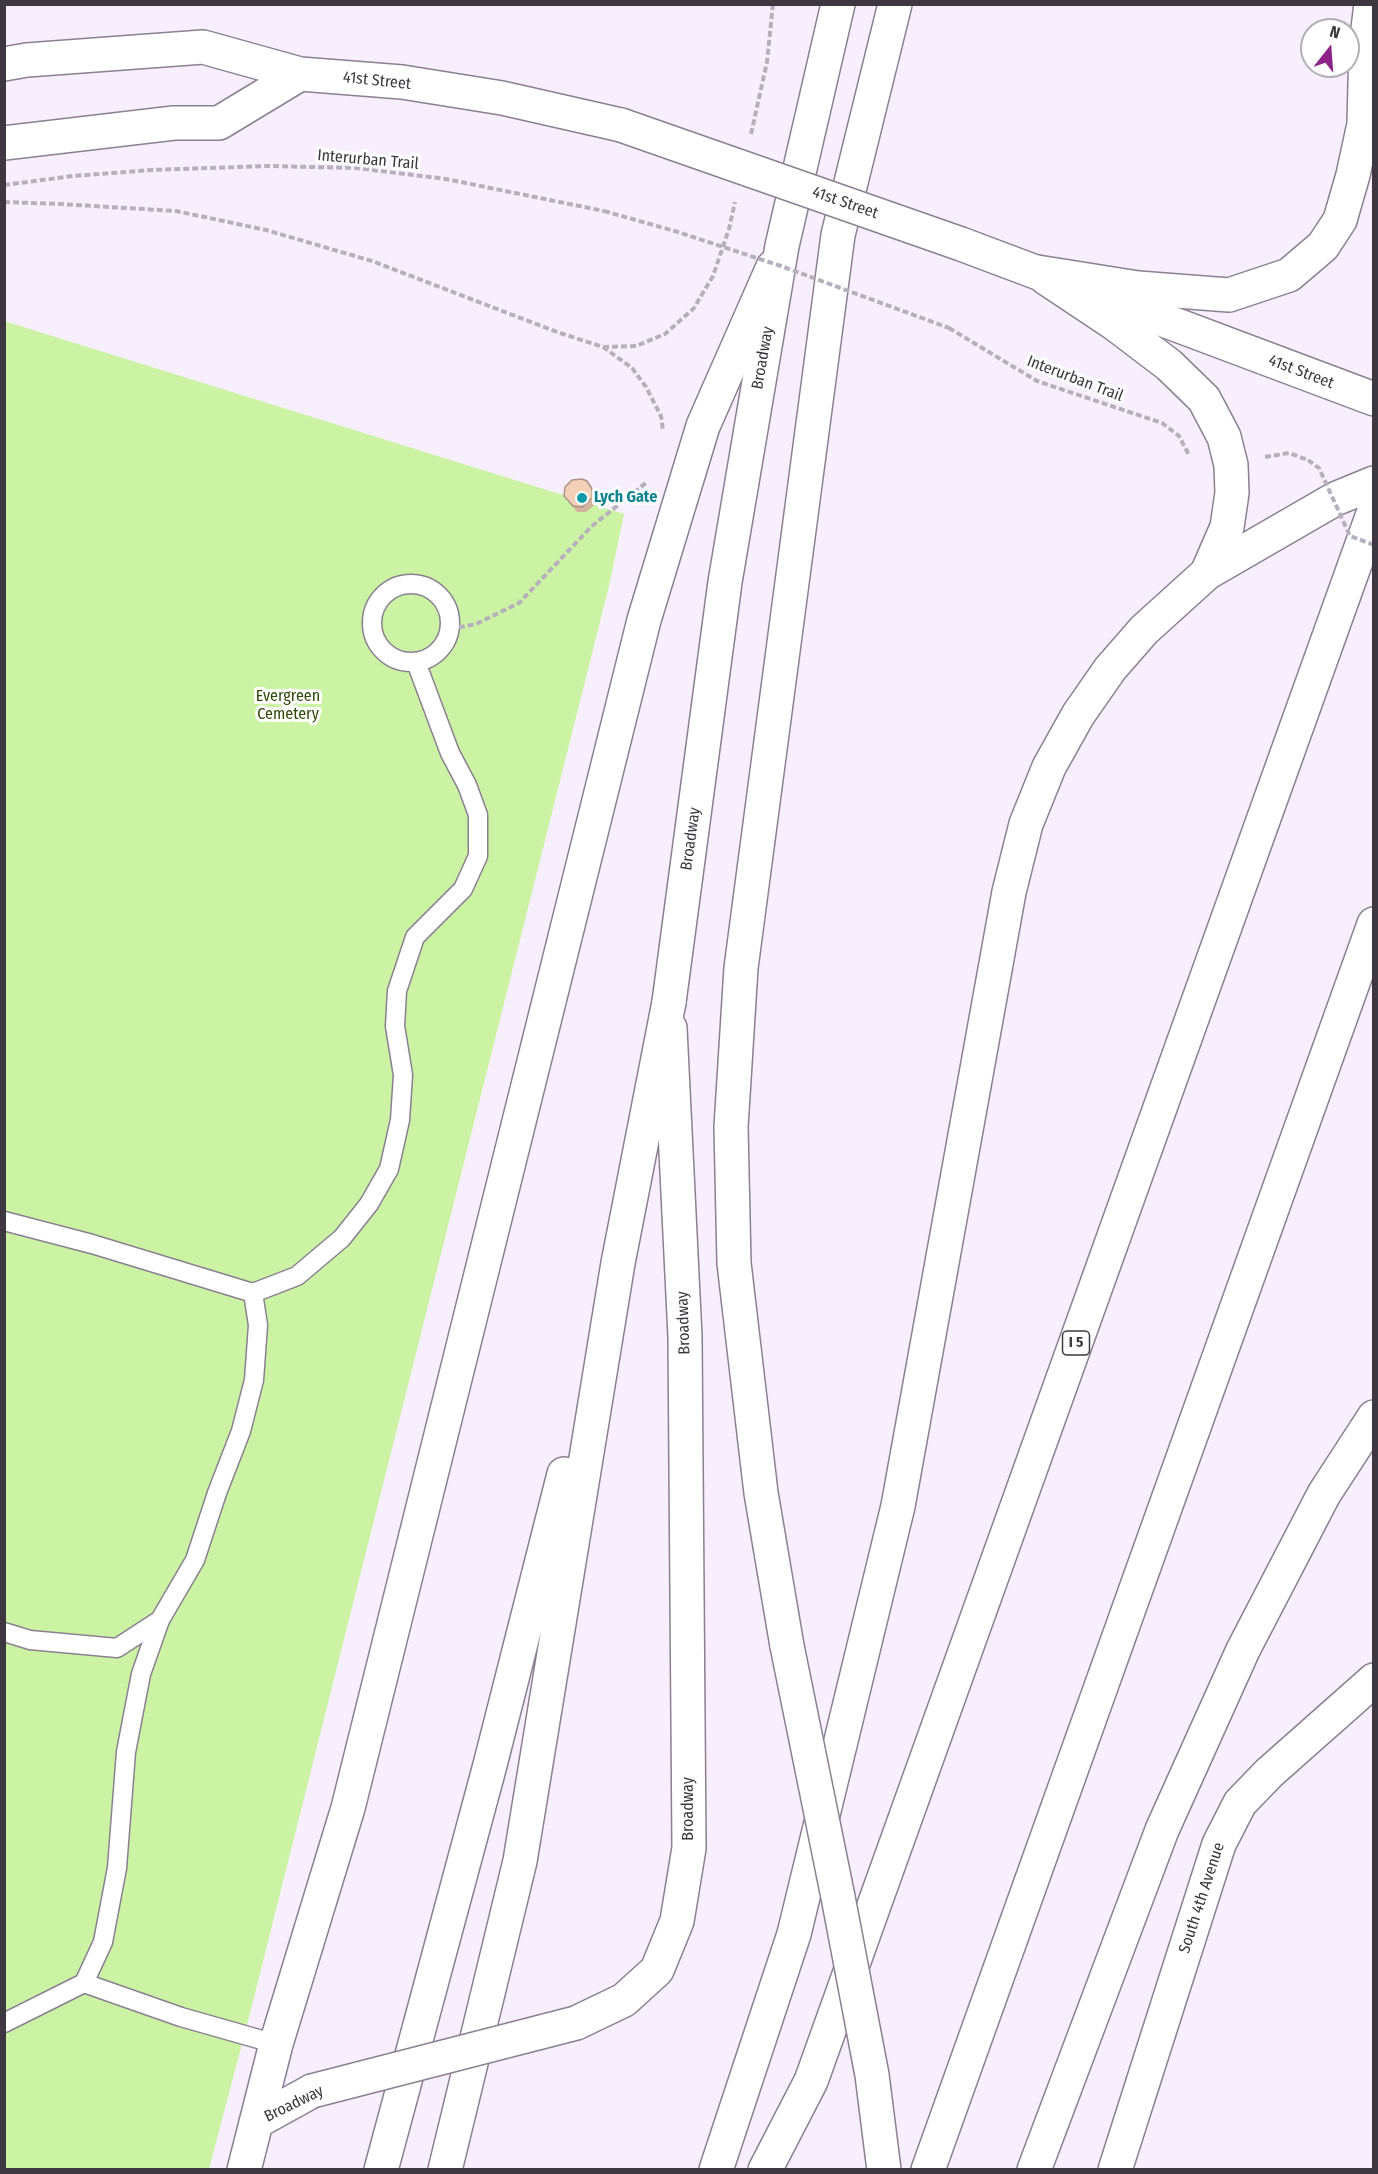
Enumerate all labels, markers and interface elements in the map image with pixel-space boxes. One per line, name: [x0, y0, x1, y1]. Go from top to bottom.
north arrow: [1300, 18, 1360, 78]
text: N: [1327, 22, 1342, 43]
street label: 41st Street: [342, 68, 412, 94]
street label: Interurban Trail: [317, 146, 419, 174]
street label: 41st Street: [810, 183, 880, 223]
street label: Broadway: [748, 325, 778, 391]
street label: 41st Street: [1266, 351, 1336, 393]
street label: Interurban Trail: [1024, 352, 1126, 406]
place label: Lych Gate: [594, 488, 657, 508]
marker: Lych Gate: [575, 491, 589, 505]
park label: Evergreen Cemetery: [256, 687, 320, 725]
street label: Broadway: [677, 806, 705, 872]
street label: Broadway: [673, 1291, 695, 1355]
road number: I 5: [1062, 1331, 1090, 1355]
street label: Broadway: [679, 1777, 699, 1841]
street label: South 4th Avenue: [1175, 1840, 1229, 1956]
street label: Broadway: [261, 2081, 327, 2127]

